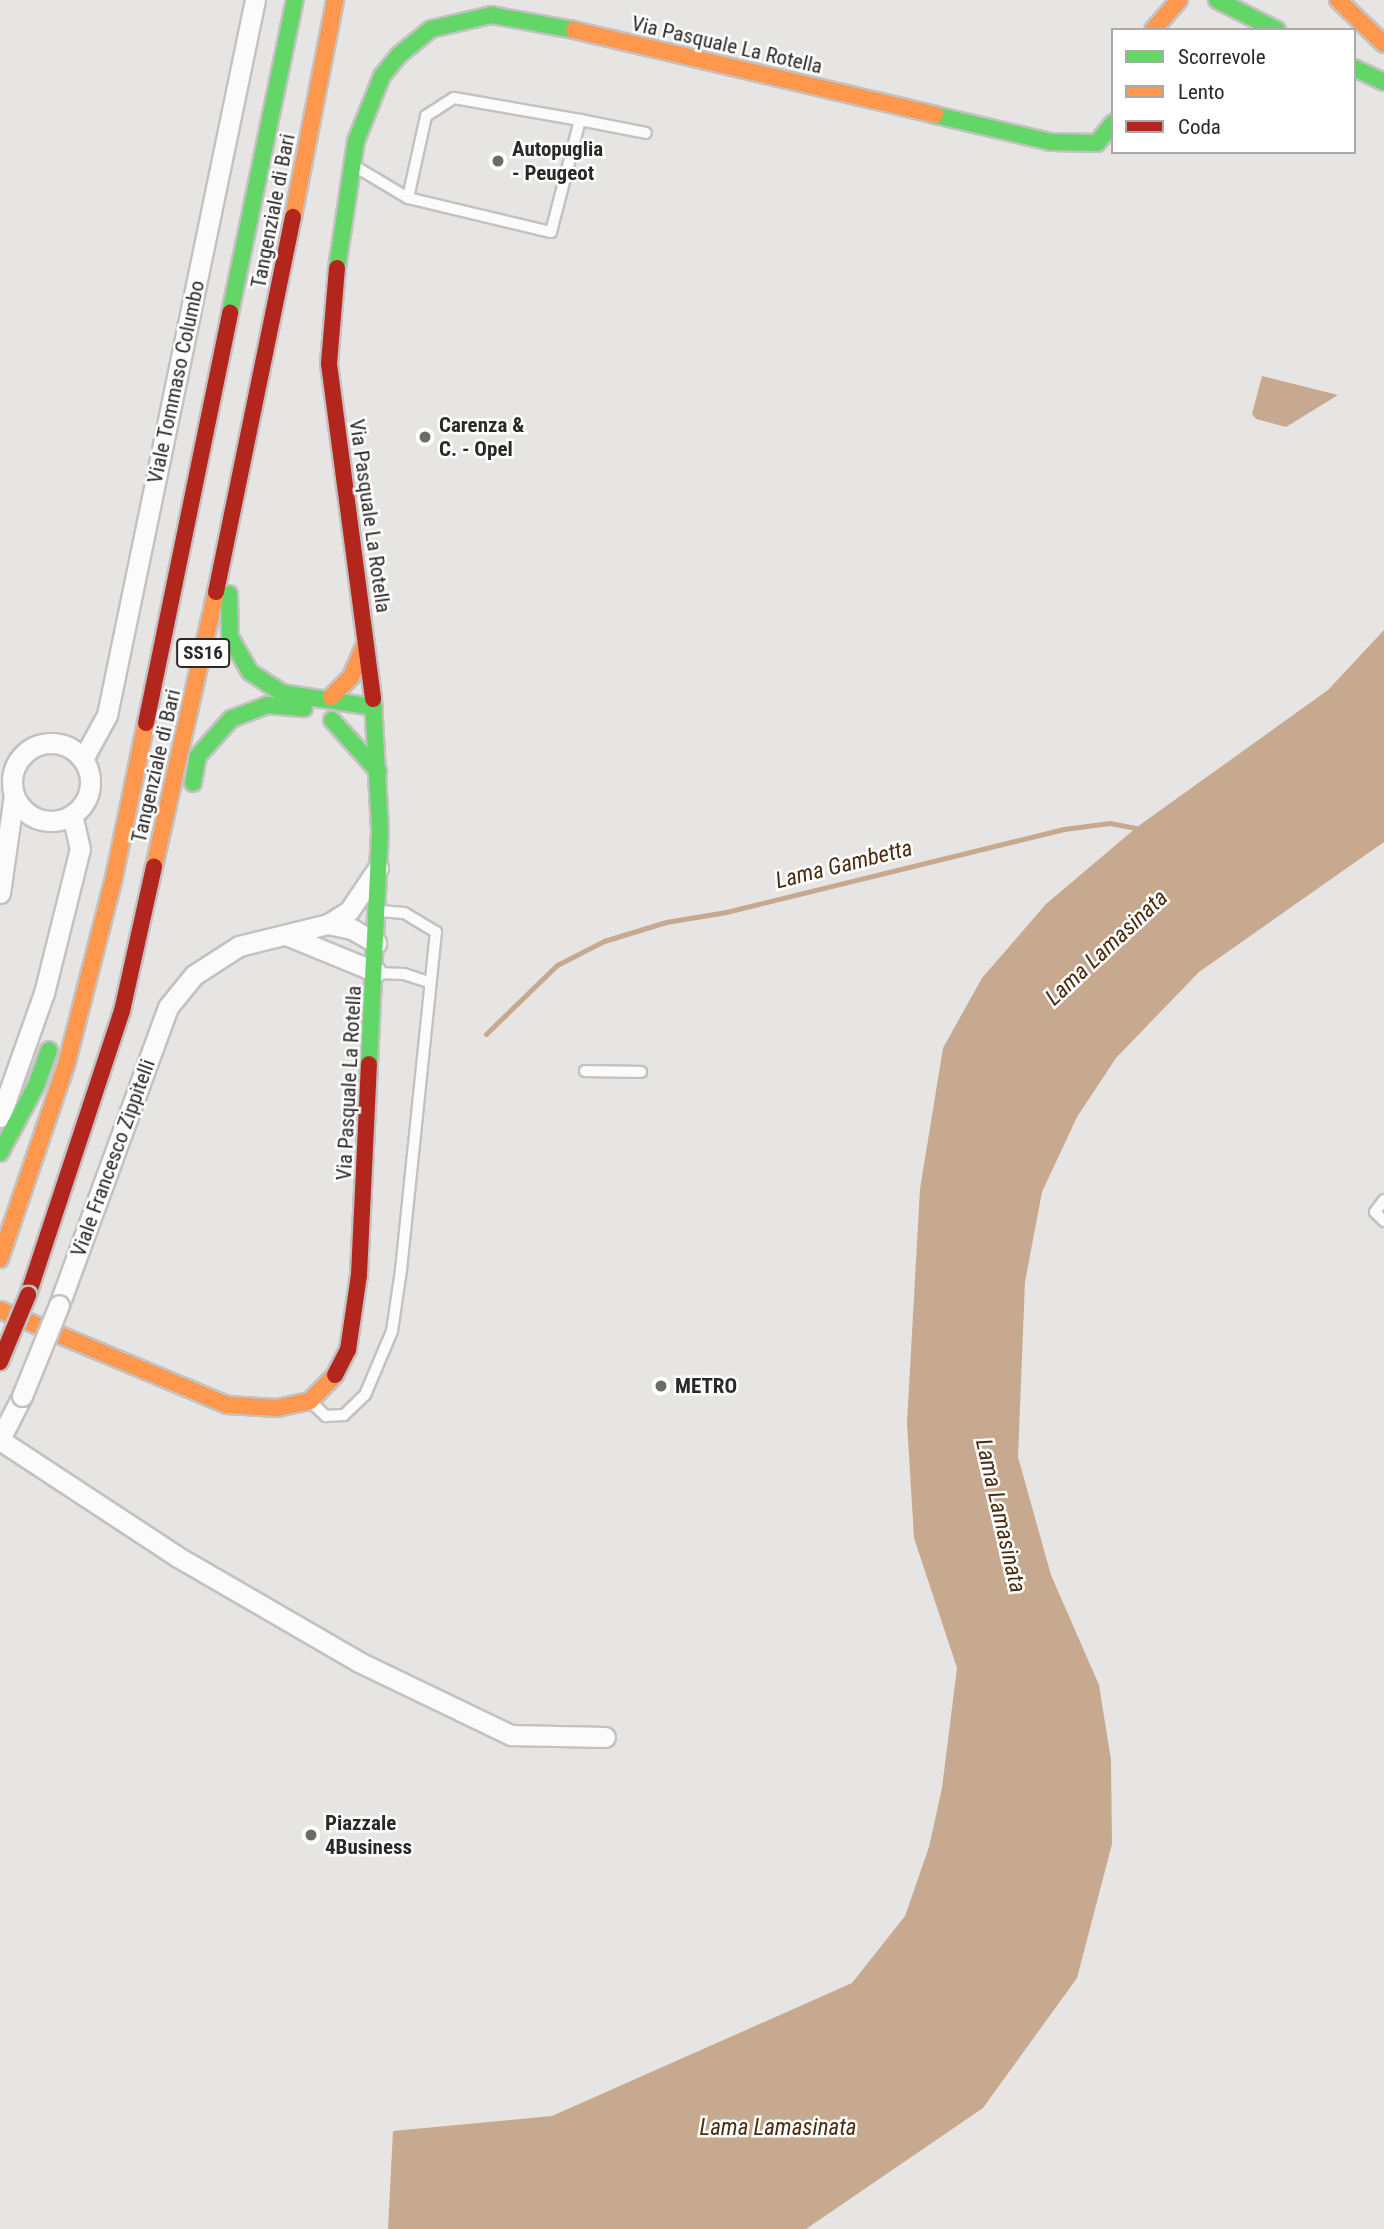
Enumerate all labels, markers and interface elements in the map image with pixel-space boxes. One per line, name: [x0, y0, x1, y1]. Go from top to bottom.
street label: Via Pasquale La Rotella: [629, 11, 825, 79]
legend: [1111, 28, 1356, 154]
text: Scorrevole: [1178, 45, 1265, 69]
text: Lento: [1178, 80, 1225, 104]
text: Coda: [1178, 115, 1221, 139]
street label: Tangenziale di Bari: [246, 132, 300, 290]
place label: Autopuglia - Peugeot: [512, 136, 603, 186]
marker: Autopuglia - Peugeot: [490, 153, 506, 169]
street label: Viale Tommaso Columbo: [142, 278, 210, 486]
place label: Carenza & C. - Opel: [439, 412, 524, 462]
street label: Via Pasquale La Rotella: [344, 418, 396, 614]
marker: Carenza & C. - Opel: [417, 429, 433, 445]
road number: SS16: [175, 638, 231, 668]
street label: Tangenziale di Bari: [126, 687, 186, 845]
water label: Lama Gambetta: [773, 835, 915, 895]
water label: Lama Lamasinata: [1040, 884, 1174, 1012]
street label: Via Pasquale La Rotella: [331, 985, 367, 1181]
street label: Viale Francesco Zippitelli: [66, 1056, 160, 1260]
place label: METRO: [675, 1373, 737, 1399]
marker: METRO: [653, 1378, 669, 1394]
water label: Lama Lamasinata: [969, 1436, 1031, 1596]
place label: Piazzale 4Business: [325, 1810, 412, 1860]
marker: Piazzale 4Business: [303, 1827, 319, 1843]
water label: Lama Lamasinata: [700, 2114, 856, 2142]

